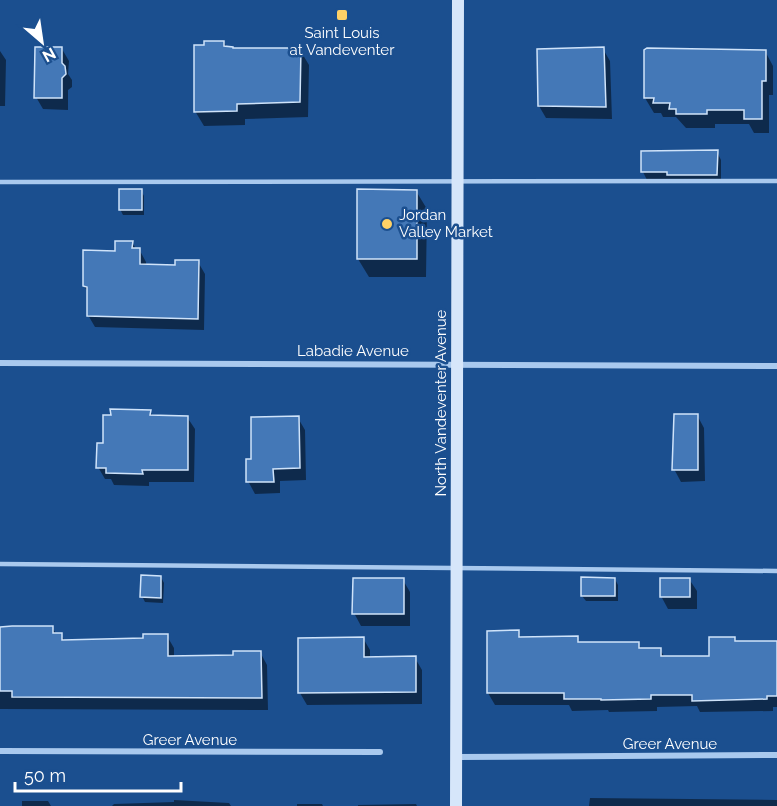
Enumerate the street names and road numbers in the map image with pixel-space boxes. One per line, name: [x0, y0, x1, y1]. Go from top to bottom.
street label: North Vandeventer Avenue: [432, 309, 450, 496]
street label: Labadie Avenue: [297, 342, 409, 360]
street label: Greer Avenue: [143, 731, 237, 749]
street label: Greer Avenue: [623, 735, 717, 753]

